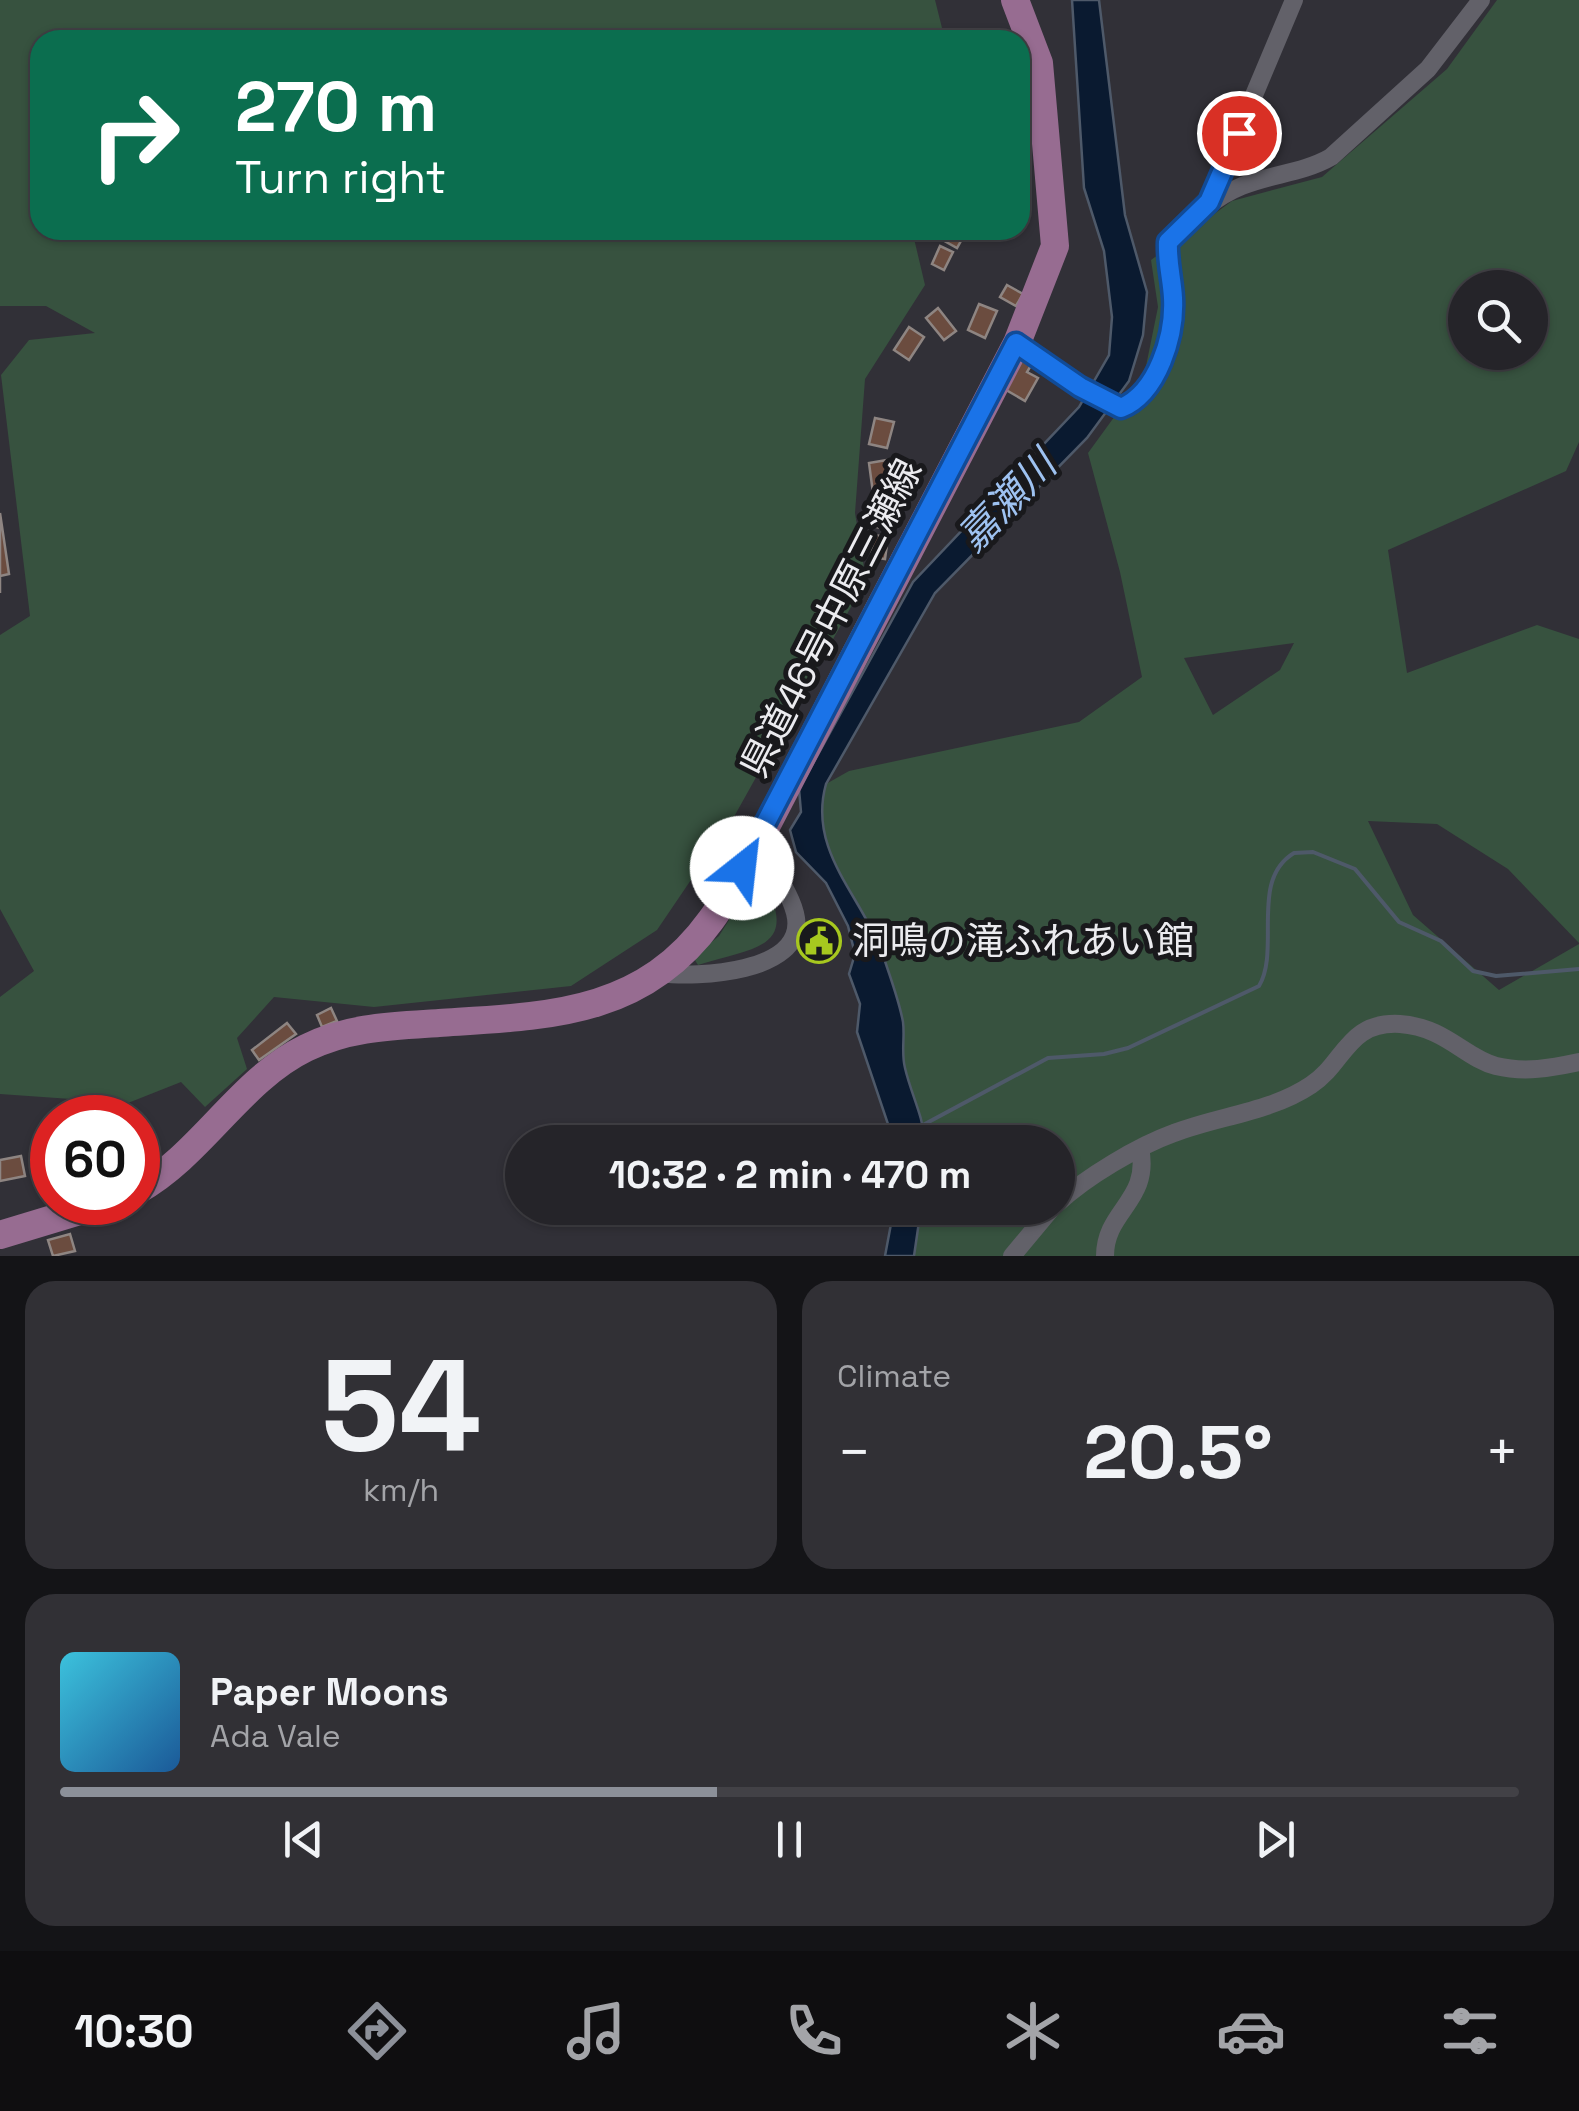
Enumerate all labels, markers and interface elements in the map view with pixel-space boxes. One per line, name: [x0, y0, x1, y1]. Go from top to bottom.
text: 270 m: [235, 62, 437, 151]
icon: right: [70, 70, 200, 200]
pin: [1197, 91, 1282, 176]
icon: arrive: [1212, 106, 1267, 161]
text: Turn right: [235, 149, 446, 206]
map controls: [1448, 270, 1548, 370]
button: search: [1448, 270, 1548, 370]
water label: 嘉瀬川: [947, 437, 1070, 562]
street label: 県道46号中原三瀬線: [730, 451, 932, 785]
position arrow: [690, 816, 794, 920]
place label: 洞鳴の滝ふれあい館: [852, 917, 1194, 965]
public building icon: 洞鳴の滝ふれあい館: [796, 918, 842, 964]
speed limit sign: 60: [30, 1095, 160, 1225]
text: 10:32 · 2 min · 470 m: [609, 1151, 971, 1199]
text: 54: [321, 1322, 481, 1488]
text: Climate: [837, 1356, 951, 1396]
text: 20.5°: [1083, 1404, 1273, 1500]
text: −: [837, 1417, 871, 1487]
text: +: [1485, 1417, 1519, 1487]
text: km/h: [363, 1470, 439, 1510]
text: Paper Moons: [210, 1668, 449, 1716]
text: Ada Vale: [210, 1716, 341, 1756]
icon: previous: [276, 1812, 331, 1867]
icon: pause: [762, 1812, 817, 1867]
icon: next: [1248, 1812, 1303, 1867]
icon: directions: [342, 1996, 412, 2066]
icon: music: [561, 1996, 631, 2066]
icon: phone: [779, 1996, 849, 2066]
icon: climate: [998, 1996, 1068, 2066]
icon: car: [1216, 1996, 1286, 2066]
icon: filters: [1435, 1996, 1505, 2066]
text: 10:30: [74, 2003, 194, 2060]

